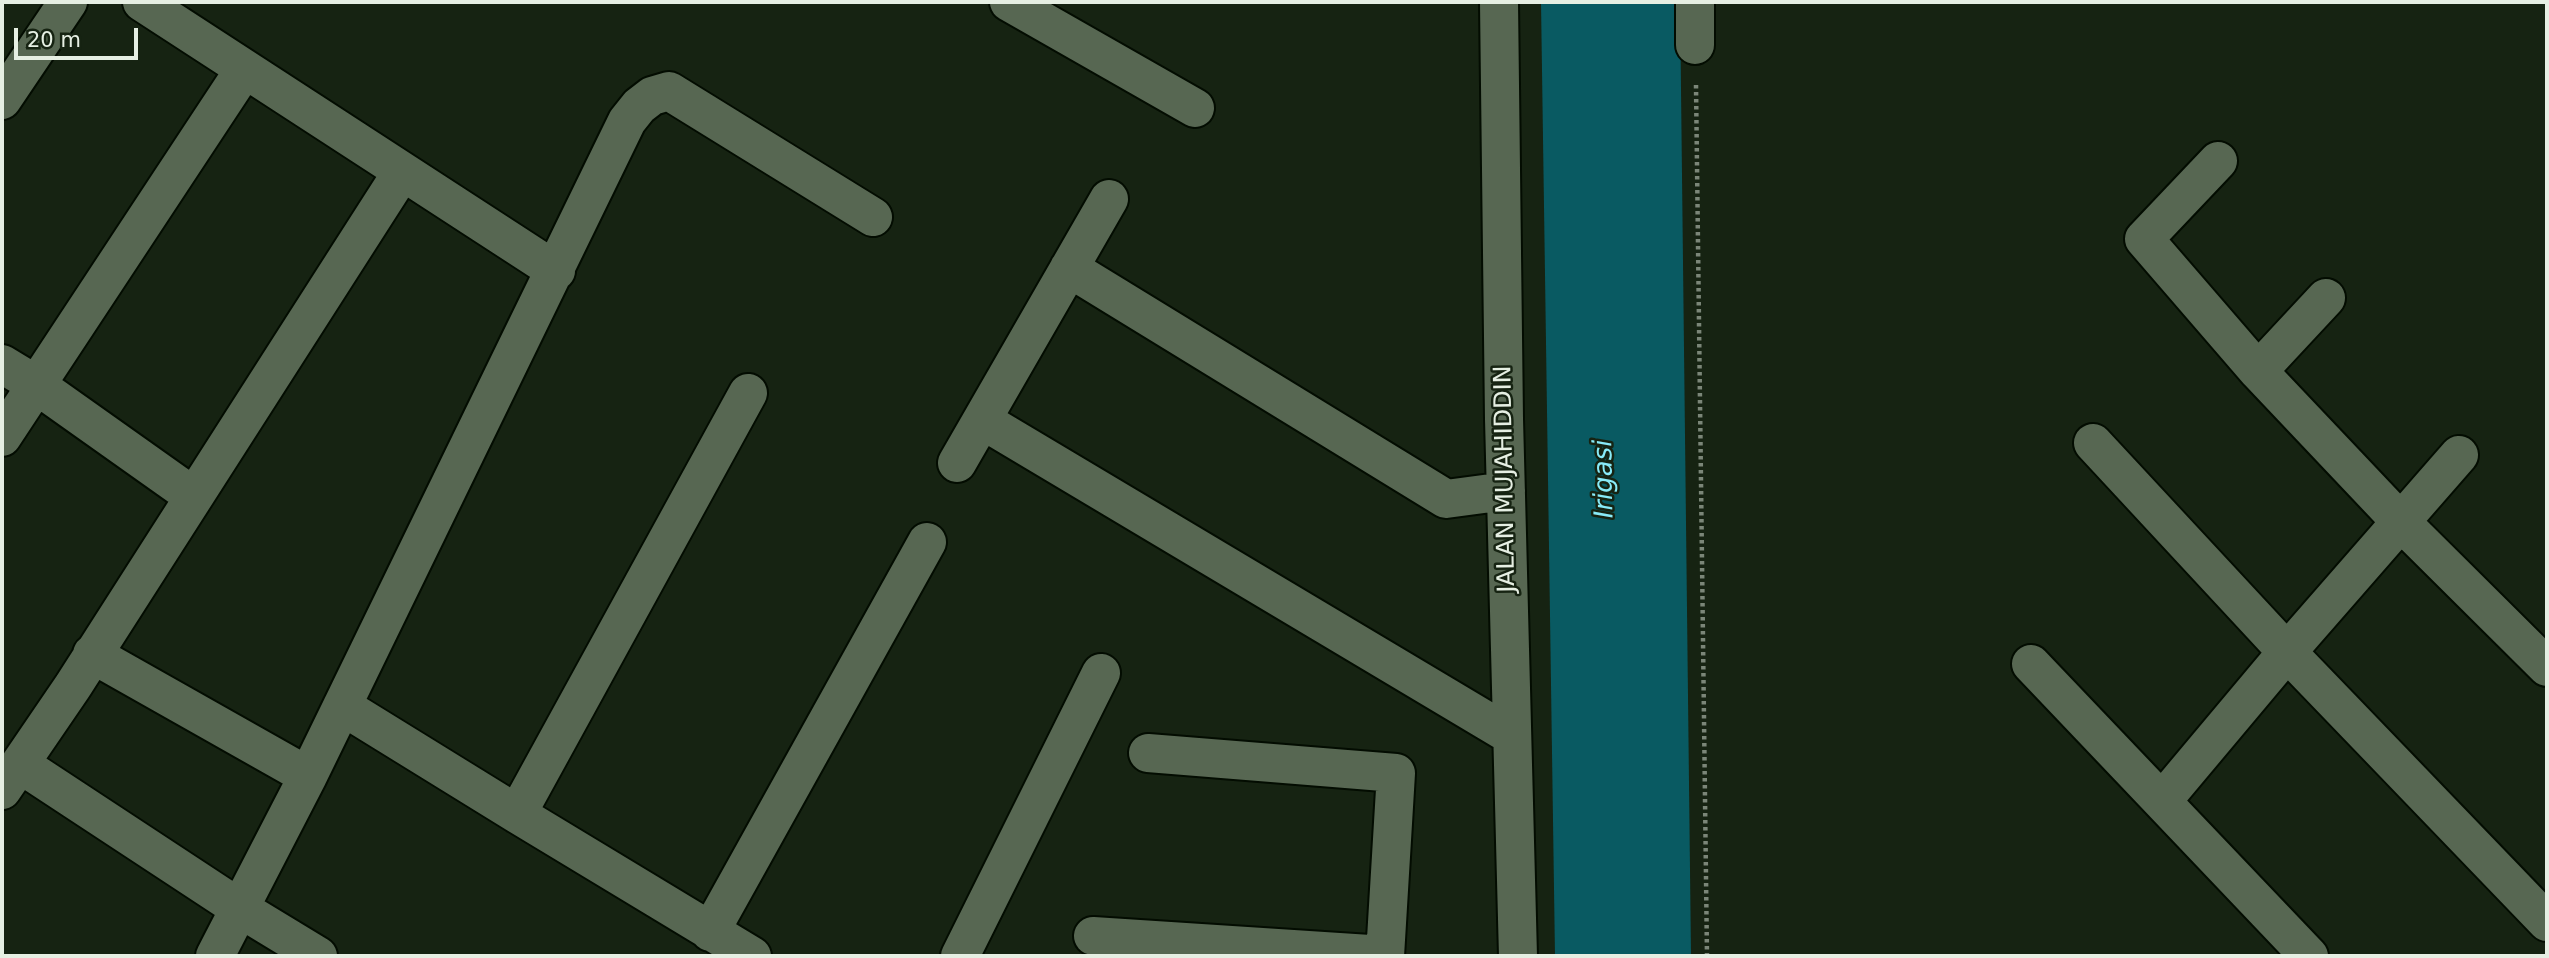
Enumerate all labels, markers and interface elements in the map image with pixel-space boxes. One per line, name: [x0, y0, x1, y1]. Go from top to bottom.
scale bar: [18, 14, 142, 58]
text: 20 m: [27, 28, 81, 52]
street label: JALAN MUJAHIDDIN: [1490, 365, 1522, 593]
water label: Irigasi: [1589, 439, 1621, 519]

